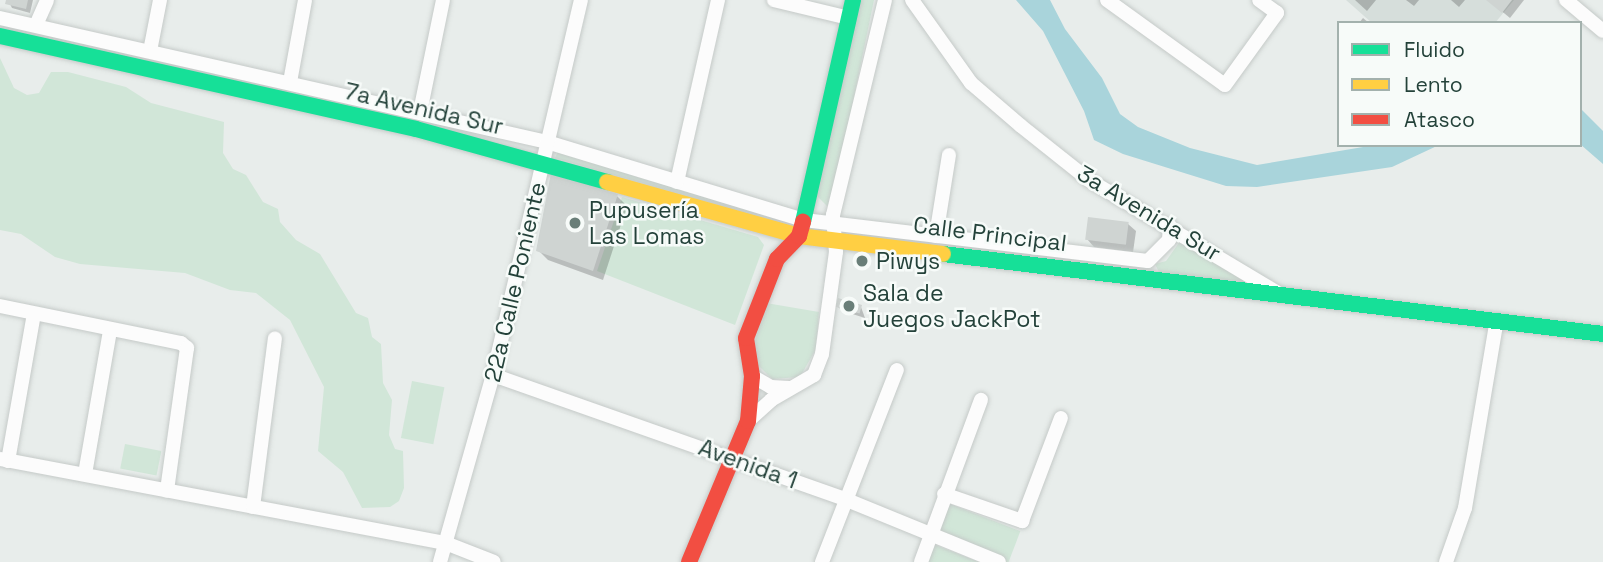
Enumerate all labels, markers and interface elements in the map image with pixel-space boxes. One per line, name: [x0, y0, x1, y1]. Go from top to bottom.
legend: [1337, 21, 1582, 147]
text: Fluido: [1404, 36, 1465, 63]
text: Lento: [1404, 71, 1463, 98]
street label: 7a Avenida Sur: [342, 77, 506, 141]
text: Atasco: [1404, 106, 1475, 133]
street label: 3a Avenida Sur: [1072, 159, 1226, 267]
street label: 22a Calle Poniente: [479, 179, 551, 385]
place label: Pupusería Las Lomas: [589, 196, 704, 250]
street label: Calle Principal: [912, 211, 1068, 257]
marker: Pupusería Las Lomas: [567, 215, 583, 231]
place label: Piwys: [876, 247, 940, 275]
marker: Piwys: [854, 253, 870, 269]
place label: Sala de Juegos JackPot: [863, 279, 1041, 333]
marker: Sala de Juegos JackPot: [841, 298, 857, 314]
street label: Avenida 1: [695, 433, 801, 495]

